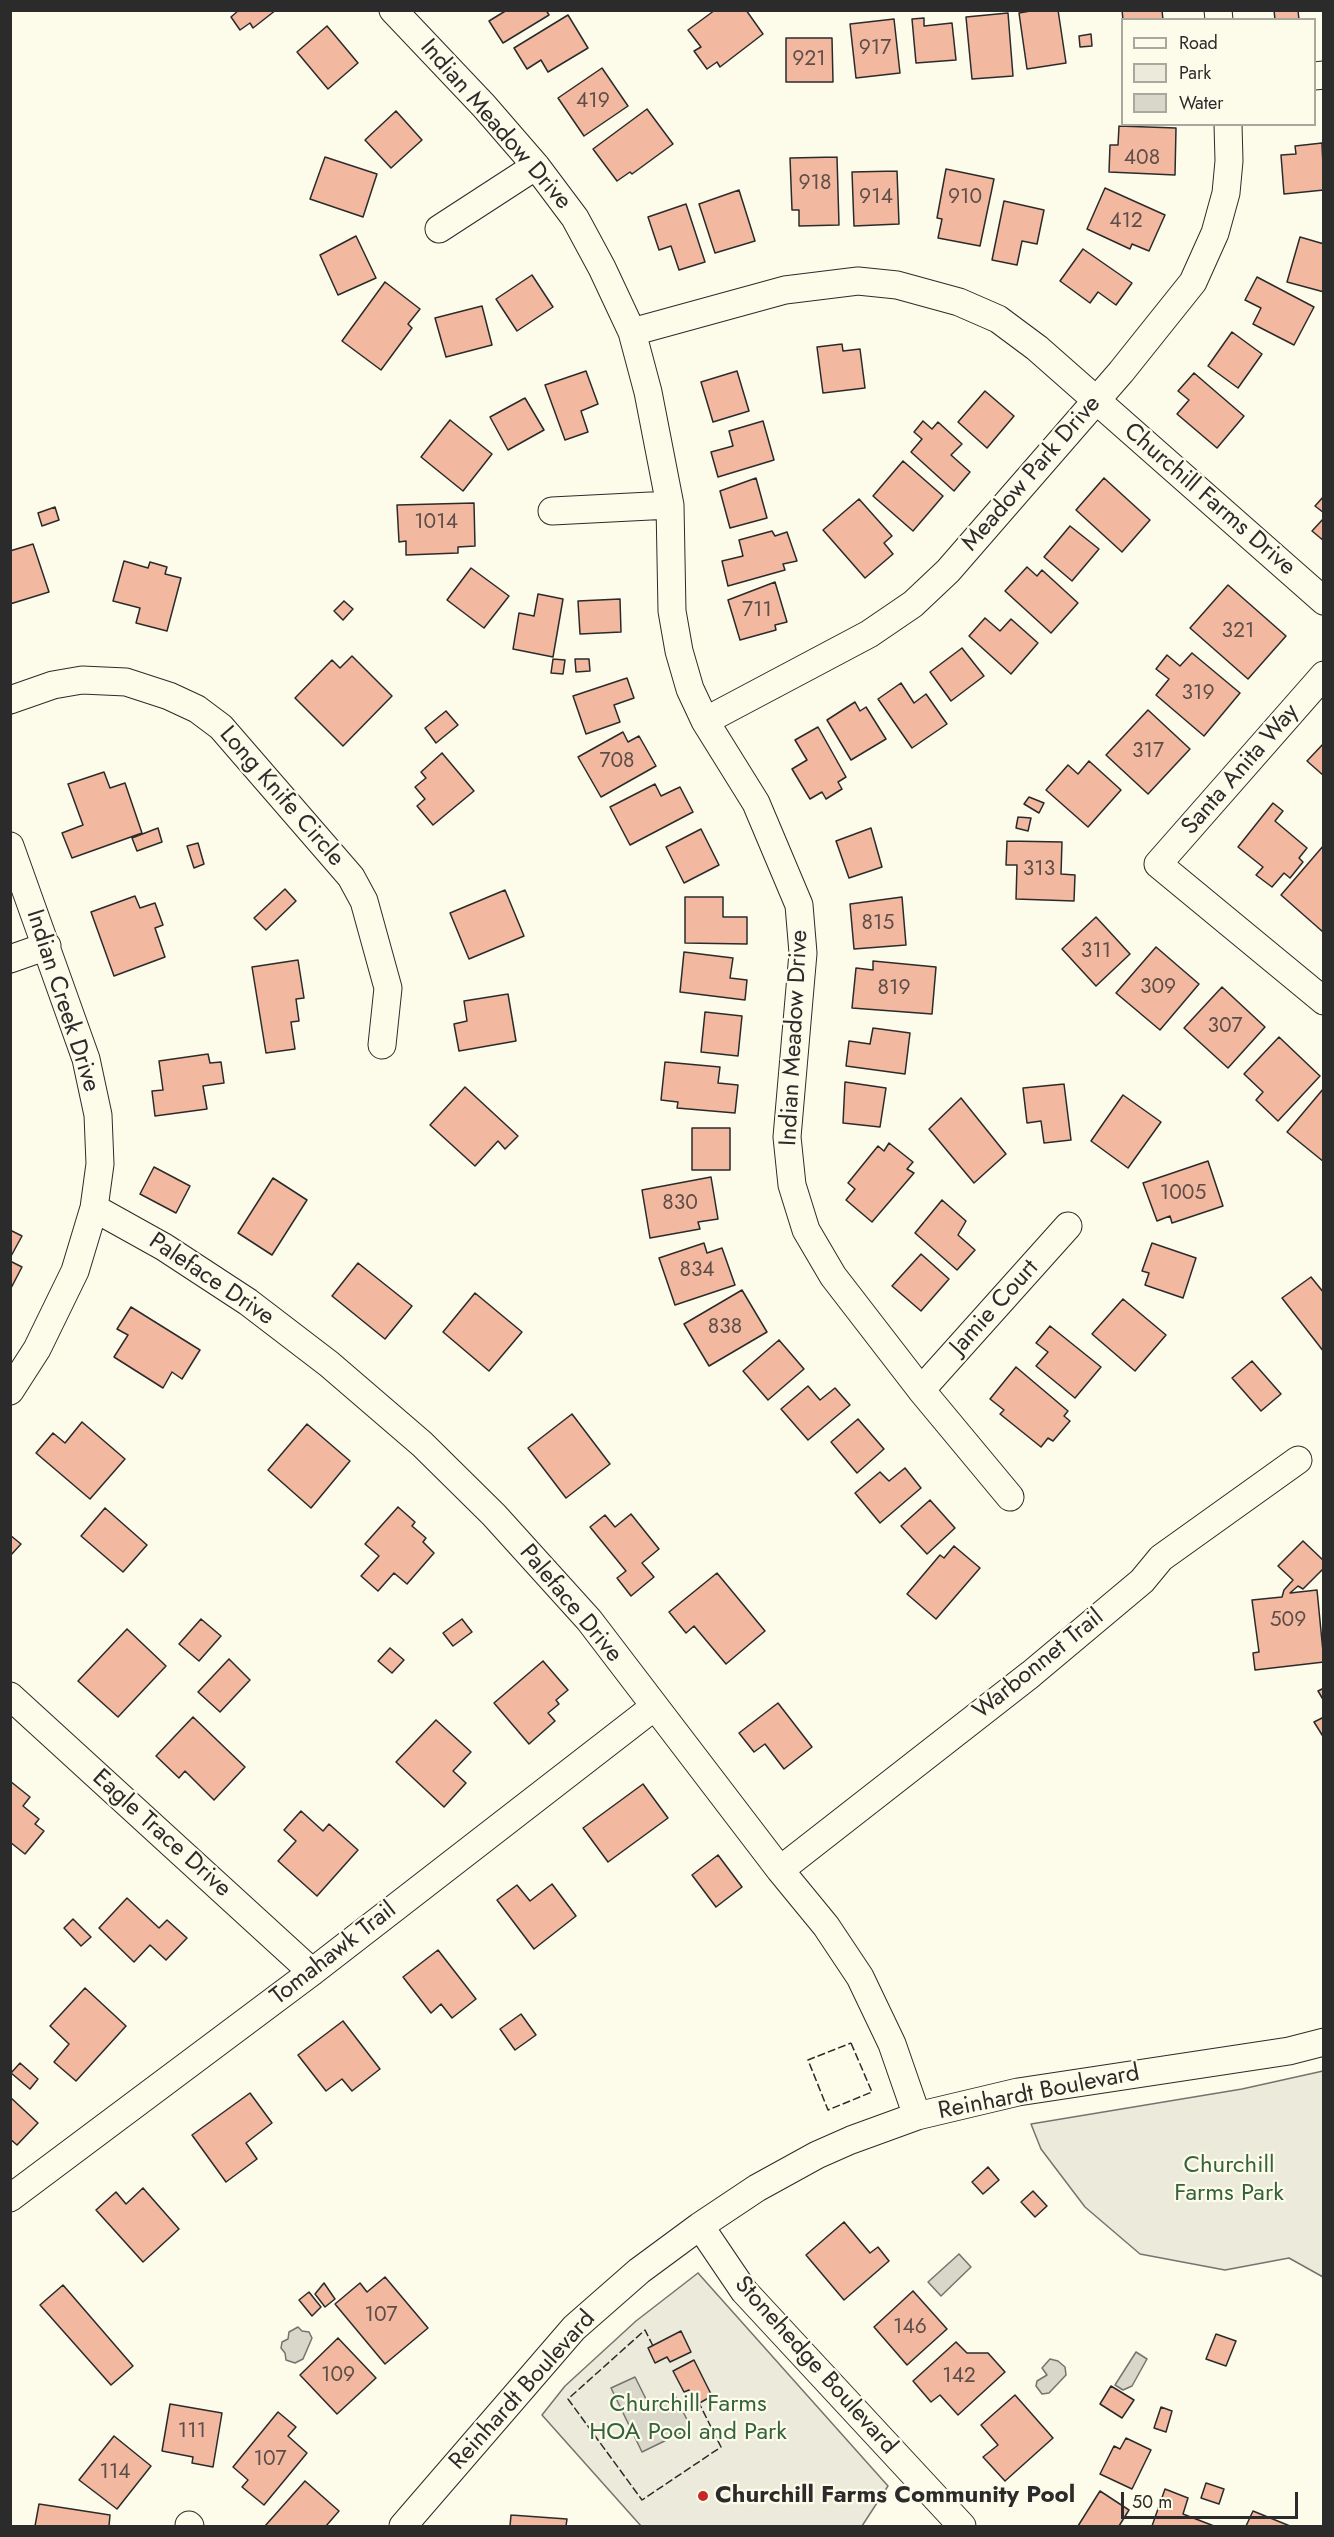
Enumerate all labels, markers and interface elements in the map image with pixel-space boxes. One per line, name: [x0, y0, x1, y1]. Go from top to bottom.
legend: [1121, 18, 1316, 126]
text: Road: [1179, 30, 1218, 56]
street label: Indian Meadow Drive: [413, 34, 577, 216]
house number: 917: [859, 36, 891, 62]
house number: 921: [792, 47, 826, 73]
text: Park: [1179, 60, 1211, 86]
house number: 419: [576, 89, 610, 115]
text: Water: [1179, 90, 1223, 116]
house number: 408: [1124, 146, 1160, 172]
house number: 918: [798, 171, 832, 197]
house number: 914: [859, 185, 893, 211]
house number: 910: [948, 185, 982, 211]
house number: 412: [1109, 209, 1143, 235]
street label: Meadow Park Drive: [957, 390, 1107, 558]
street label: Churchill Farms Drive: [1117, 418, 1301, 582]
house number: 1014: [414, 510, 458, 536]
house number: 711: [742, 598, 772, 624]
house number: 321: [1222, 619, 1254, 645]
house number: 319: [1181, 681, 1215, 707]
street label: Santa Anita Way: [1176, 699, 1306, 841]
street label: Long Knife Circle: [212, 721, 350, 873]
house number: 317: [1132, 739, 1164, 765]
house number: 708: [599, 749, 635, 775]
house number: 313: [1023, 857, 1055, 883]
street label: Indian Creek Drive: [19, 906, 105, 1096]
house number: 815: [862, 911, 894, 937]
street label: Indian Meadow Drive: [775, 929, 815, 1147]
house number: 311: [1081, 939, 1111, 965]
house number: 309: [1140, 975, 1176, 1001]
house number: 819: [877, 976, 911, 1002]
house number: 307: [1207, 1014, 1243, 1040]
house number: 1005: [1160, 1181, 1206, 1207]
house number: 830: [662, 1191, 698, 1217]
street label: Paleface Drive: [143, 1228, 279, 1332]
street label: Jamie Court: [945, 1255, 1045, 1361]
house number: 834: [679, 1258, 715, 1284]
house number: 838: [708, 1315, 742, 1341]
street label: Paleface Drive: [512, 1539, 628, 1669]
street label: Warbonnet Trail: [968, 1604, 1110, 1726]
house number: 509: [1270, 1608, 1306, 1634]
street label: Eagle Trace Drive: [86, 1764, 236, 1904]
street label: Tomahawk Trail: [266, 1896, 402, 2012]
street label: Reinhardt Boulevard: [936, 2059, 1142, 2127]
park label: Churchill Farms Park: [1174, 2152, 1284, 2208]
street label: Stonehedge Boulevard: [728, 2271, 902, 2461]
house number: 107: [364, 2303, 398, 2329]
street label: Reinhardt Boulevard: [444, 2305, 602, 2477]
house number: 146: [893, 2315, 927, 2341]
house number: 109: [321, 2363, 355, 2389]
house number: 142: [942, 2364, 976, 2390]
park label: Churchill Farms HOA Pool and Park: [589, 2391, 787, 2447]
house number: 111: [178, 2419, 206, 2445]
house number: 107: [253, 2447, 287, 2473]
house number: 114: [99, 2460, 131, 2486]
scale bar: [1124, 2480, 1301, 2518]
place label: Churchill Farms Community Pool: [715, 2482, 1075, 2510]
marker: Churchill Farms Community Pool: [696, 2489, 710, 2503]
text: 50 m: [1132, 2489, 1172, 2515]

